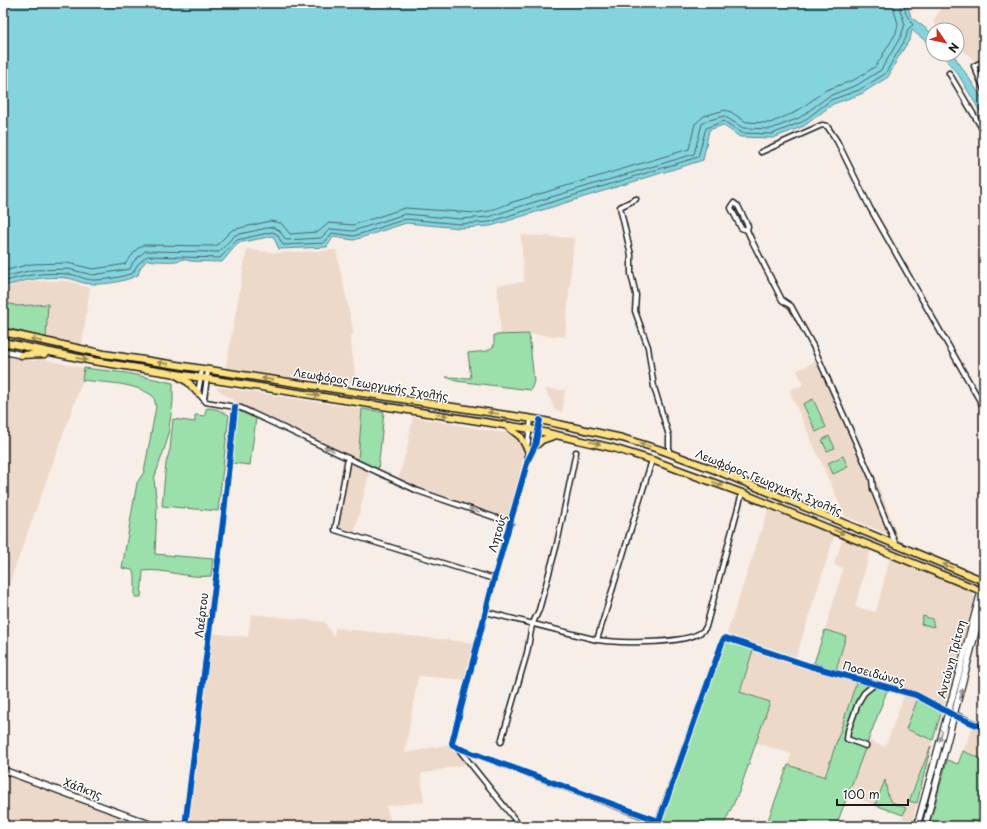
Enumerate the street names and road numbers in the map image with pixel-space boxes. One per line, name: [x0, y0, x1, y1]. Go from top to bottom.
street label: Λεωφόρος Γεωργικής Σχολής: [292, 363, 450, 405]
street label: Λεωφόρος Γεωργικής Σχολής: [693, 445, 845, 519]
street label: Λητούς: [483, 512, 511, 554]
street label: Λαέρτου: [190, 592, 212, 638]
street label: Αντώνη Τρίτση: [932, 618, 970, 700]
street label: Ποσειδώνος: [841, 657, 907, 690]
street label: Χάλκης: [61, 773, 105, 803]

